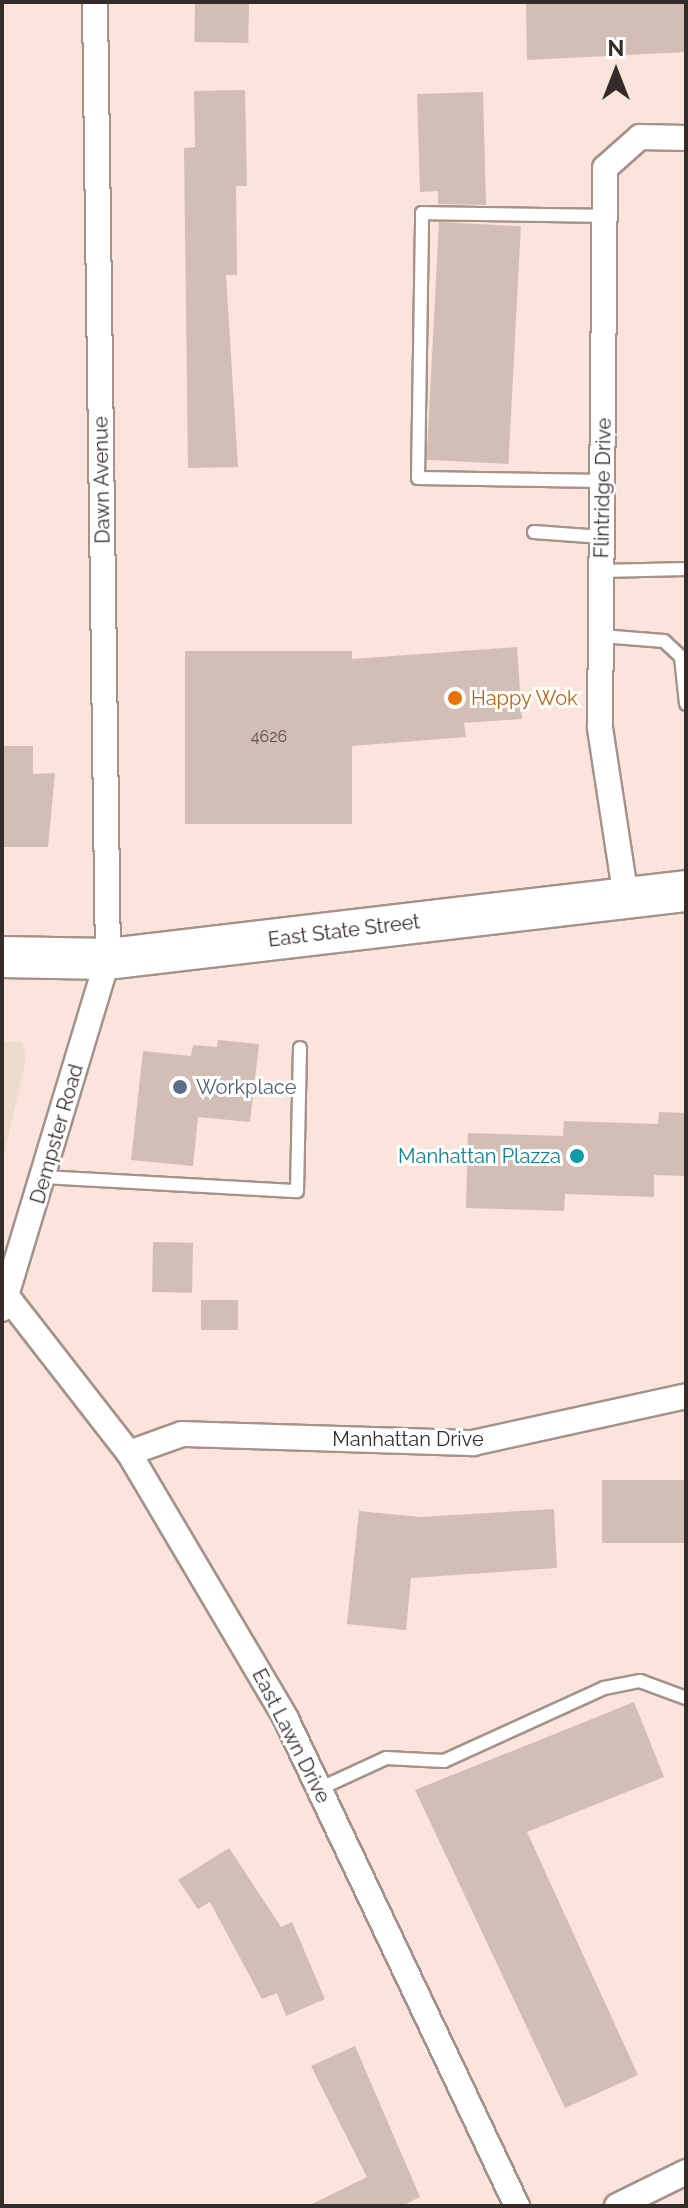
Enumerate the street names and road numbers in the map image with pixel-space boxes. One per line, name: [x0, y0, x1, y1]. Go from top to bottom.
street label: Dawn Avenue: [89, 416, 115, 544]
street label: Flintridge Drive: [590, 418, 616, 558]
street label: East State Street: [267, 910, 421, 952]
street label: Dempster Road: [26, 1061, 88, 1207]
street label: Manhattan Drive: [332, 1427, 484, 1451]
street label: East Lawn Drive: [247, 1665, 335, 1807]

